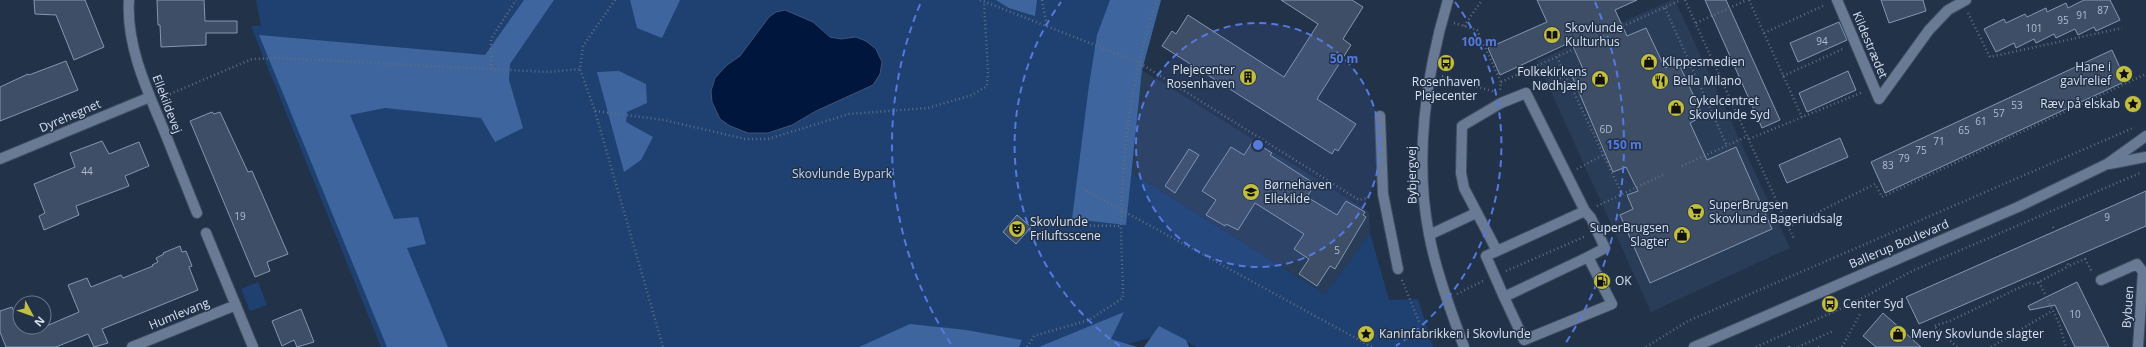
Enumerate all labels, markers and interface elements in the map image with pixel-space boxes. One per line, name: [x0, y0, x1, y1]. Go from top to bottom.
house number: 87: [2097, 3, 2109, 17]
house number: 91: [2076, 8, 2088, 22]
street label: Kildestrædet: [1849, 9, 1892, 81]
house number: 95: [2057, 13, 2069, 27]
place label: Skovlunde Kulturhus: [1565, 19, 1623, 50]
house number: 101: [2025, 21, 2043, 35]
library icon: Skovlunde Kulturhus: [1542, 25, 1562, 45]
text: 100 m: [1461, 33, 1497, 50]
house number: 94: [1816, 34, 1828, 48]
text: 50 m: [1330, 50, 1358, 67]
shop icon: Klippesmedien: [1639, 52, 1659, 72]
bus stop icon: Rosenhaven Plejecenter: [1436, 53, 1456, 73]
place label: Klippesmedien: [1662, 53, 1745, 70]
place label: Hane i gavlrelief: [2060, 58, 2112, 89]
place label: Plejecenter Rosenhaven: [1166, 61, 1235, 92]
place label: Folkekirkens Nødhjælp: [1517, 63, 1587, 94]
place icon: Hane i gavlrelief: [2114, 64, 2134, 84]
building icon: Plejecenter Rosenhaven: [1238, 67, 1258, 87]
shop icon: Folkekirkens Nødhjælp: [1590, 69, 1610, 89]
restaurant icon: Bella Milano: [1650, 71, 1670, 91]
street label: Ellekildevej: [148, 72, 186, 136]
place label: Bella Milano: [1673, 72, 1741, 89]
place label: Rosenhaven Plejecenter: [1412, 73, 1480, 104]
place label: Cykelcentret Skovlunde Syd: [1689, 92, 1770, 123]
place icon: Ræv på elskab: [2123, 94, 2143, 114]
street label: Dyrehegnet: [36, 95, 103, 136]
place label: Ræv på elskab: [2040, 95, 2120, 112]
shop icon: Cykelcentret Skovlunde Syd: [1666, 98, 1686, 118]
house number: 53: [2011, 98, 2023, 112]
house number: 57: [1993, 106, 2005, 120]
house number: 61: [1975, 114, 1987, 128]
house number: 6D: [1600, 122, 1612, 136]
house number: 65: [1958, 123, 1970, 137]
house number: 71: [1933, 134, 1945, 148]
text: 150 m: [1606, 136, 1642, 153]
centre of rings: [1251, 138, 1265, 152]
house number: 75: [1915, 143, 1927, 157]
street label: Bybjergvej: [1402, 146, 1421, 204]
house number: 79: [1898, 151, 1910, 165]
house number: 83: [1882, 158, 1894, 172]
house number: 44: [81, 164, 93, 178]
park label: Skovlunde Bypark: [792, 165, 893, 182]
place label: Børnehaven Ellekilde: [1264, 176, 1332, 207]
school or university icon: Børnehaven Ellekilde: [1241, 182, 1261, 202]
place label: SuperBrugsen Skovlunde Bageriudsalg: [1709, 196, 1843, 227]
supermarket icon: SuperBrugsen Skovlunde Bageriudsalg: [1686, 202, 1706, 222]
house number: 19: [234, 209, 246, 223]
house number: 9: [2104, 210, 2110, 224]
place label: Skovlunde Friluftsscene: [1030, 213, 1101, 244]
street label: Ballerup Boulevard: [1846, 215, 1951, 272]
theatre icon: Skovlunde Friluftsscene: [1007, 219, 1027, 239]
place label: SuperBrugsen Slagter: [1590, 219, 1669, 250]
shop icon: SuperBrugsen Slagter: [1672, 225, 1692, 245]
house number: 5: [1334, 243, 1340, 257]
fuel station icon: OK: [1592, 271, 1612, 291]
place label: OK: [1615, 272, 1632, 289]
street label: Bybuen: [2118, 285, 2137, 329]
street label: Humlevang: [146, 294, 212, 333]
bus stop icon: Center Syd: [1820, 294, 1840, 314]
north arrow: [12, 295, 52, 335]
place label: Center Syd: [1843, 295, 1904, 312]
house number: 10: [2069, 307, 2081, 321]
text: N: [31, 314, 49, 330]
place icon: Kaninfabrikken i Skovlunde: [1356, 324, 1376, 344]
shop icon: Meny Skovlunde slagter: [1888, 324, 1908, 344]
place label: Kaninfabrikken i Skovlunde: [1379, 325, 1531, 342]
place label: Meny Skovlunde slagter: [1911, 325, 2044, 342]

